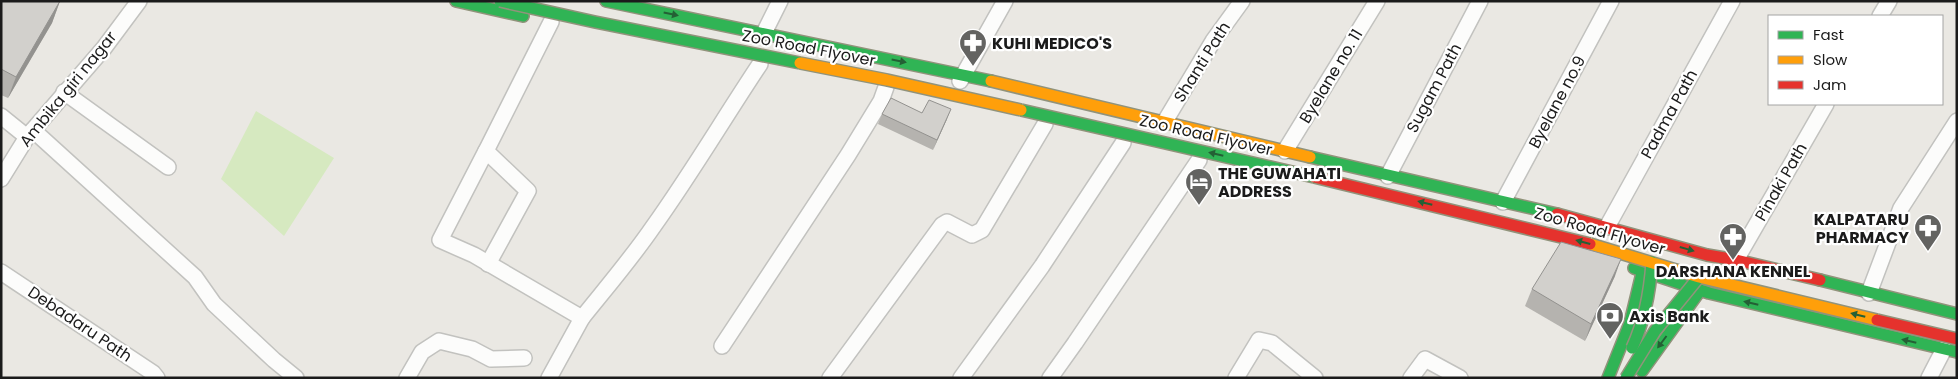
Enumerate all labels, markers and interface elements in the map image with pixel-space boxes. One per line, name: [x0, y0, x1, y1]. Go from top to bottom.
one-way arrow: [664, 10, 679, 18]
legend: [1768, 15, 1943, 105]
street label: Shanti Path: [1168, 17, 1236, 107]
street label: Zoo Road Flyover: [740, 24, 878, 72]
text: Fast: [1813, 24, 1844, 45]
street label: Byelane no. 11: [1294, 25, 1368, 127]
street label: Ambika giri nagar: [14, 26, 122, 152]
pharmacy icon: KUHI MEDICO'S: [958, 28, 988, 67]
place label: KUHI MEDICO'S: [992, 32, 1112, 55]
street label: Sugam Path: [1401, 39, 1467, 137]
text: Slow: [1813, 49, 1848, 70]
street label: Byelane no.9: [1523, 52, 1591, 152]
one-way arrow: [891, 57, 907, 65]
street label: Padma Path: [1635, 65, 1703, 163]
text: Jam: [1813, 74, 1847, 95]
street label: Zoo Road Flyover: [1137, 109, 1275, 161]
street label: Pinaki Path: [1749, 139, 1813, 225]
one-way arrow: [1208, 150, 1224, 158]
place label: THE GUWAHATI ADDRESS: [1218, 162, 1341, 203]
hotel icon: THE GUWAHATI ADDRESS: [1184, 167, 1214, 206]
one-way arrow: [1418, 199, 1433, 207]
street label: Zoo Road Flyover: [1532, 201, 1668, 261]
place label: KALPATARU PHARMACY: [1814, 208, 1909, 249]
pharmacy icon: KALPATARU PHARMACY: [1913, 213, 1943, 252]
pharmacy icon: DARSHANA KENNEL: [1718, 222, 1748, 261]
one-way arrow: [1575, 238, 1590, 246]
one-way arrow: [1679, 245, 1694, 253]
place label: DARSHANA KENNEL: [1656, 260, 1811, 283]
street label: Debadaru Path: [23, 281, 137, 367]
one-way arrow: [1744, 299, 1759, 307]
bank icon: Axis Bank: [1595, 301, 1625, 340]
place label: Axis Bank: [1629, 305, 1709, 328]
one-way arrow: [1851, 311, 1866, 319]
one-way arrow: [1657, 335, 1667, 349]
one-way arrow: [1902, 337, 1917, 345]

